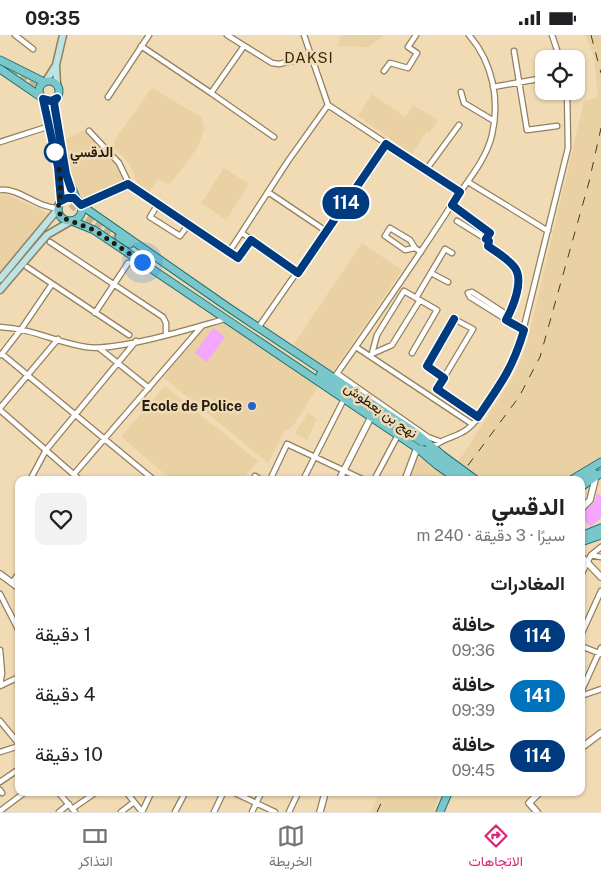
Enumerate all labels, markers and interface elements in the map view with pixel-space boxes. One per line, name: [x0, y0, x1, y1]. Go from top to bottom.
text: 09:35: [25, 7, 80, 29]
district label: DAKSI: [284, 49, 334, 66]
map controls: [535, 50, 585, 100]
button: locate: [535, 50, 585, 100]
marker: الدقسي: [44, 141, 66, 163]
place label: الدقسي: [70, 144, 113, 164]
line badge: 114: [317, 187, 375, 219]
text: 114: [332, 192, 360, 213]
your location: [130, 250, 155, 275]
street label: نهج بن بعطوش: [339, 379, 421, 444]
place label: Ecole de Police: [142, 398, 242, 414]
marker: Ecole de Police: [246, 400, 258, 412]
text: الدقسي: [491, 492, 565, 520]
button: heart: [35, 493, 87, 545]
text: سيرًا · 3 دقيقة · 240 m: [416, 526, 565, 545]
text: المغادرات: [490, 572, 565, 594]
text: حافلة: [452, 613, 495, 635]
text: 1 دقيقة: [35, 623, 91, 645]
text: 114: [524, 625, 551, 646]
text: 09:36: [452, 641, 495, 660]
text: حافلة: [452, 673, 495, 695]
text: 4 دقيقة: [35, 683, 96, 705]
text: 141: [524, 685, 551, 706]
text: 09:39: [452, 701, 495, 720]
text: حافلة: [452, 733, 495, 755]
text: 10 دقيقة: [35, 743, 103, 765]
text: 114: [524, 745, 551, 766]
text: 09:45: [452, 761, 495, 780]
tab: التذاكر: [78, 822, 113, 874]
tab: الخريطة: [269, 822, 312, 874]
tab: الاتجاهات: [469, 822, 523, 874]

